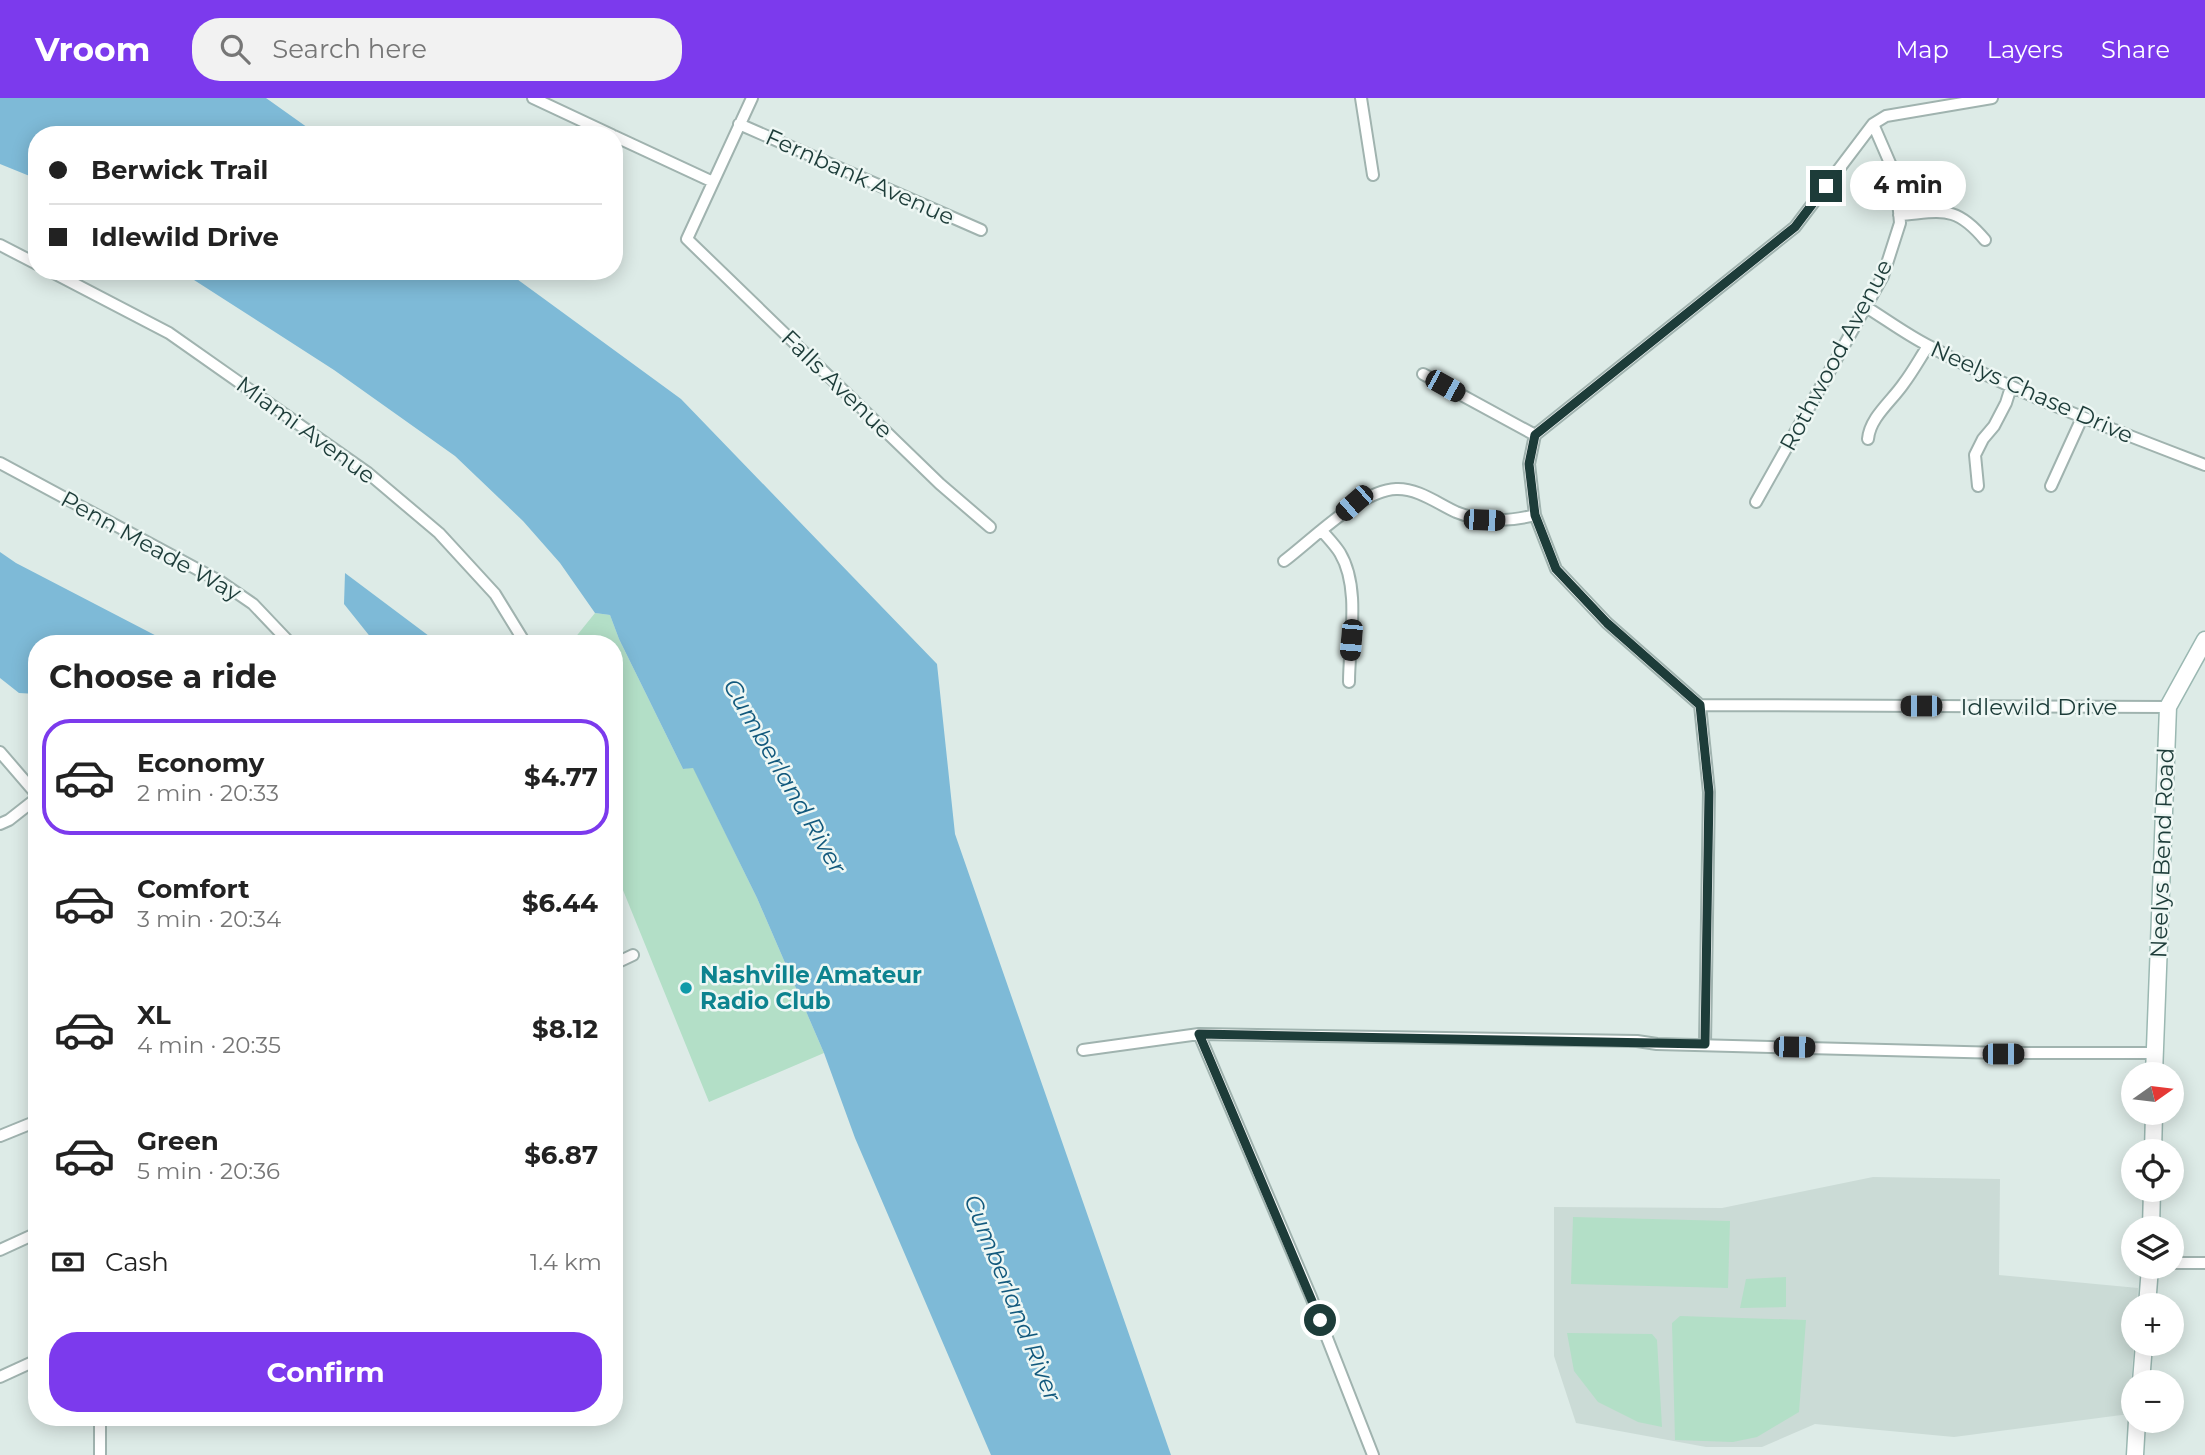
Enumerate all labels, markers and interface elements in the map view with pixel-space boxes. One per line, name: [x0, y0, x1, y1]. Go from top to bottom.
search box: [192, 18, 682, 81]
text: Vroom: [35, 29, 150, 69]
icon: search: [216, 30, 254, 68]
text: Search here: [272, 33, 427, 65]
text: Map: [1895, 35, 1949, 64]
text: Layers: [1987, 35, 2063, 64]
text: Share: [2101, 35, 2170, 64]
street label: Fernbank Avenue: [761, 123, 959, 231]
text: Berwick Trail: [91, 154, 268, 186]
callout: 4 min: [1850, 162, 1966, 210]
route end: [1810, 170, 1842, 202]
text: 4 min: [1873, 171, 1943, 199]
text: Idlewild Drive: [91, 221, 279, 253]
street label: Rothwood Avenue: [1774, 254, 1898, 456]
street label: Falls Avenue: [775, 324, 899, 444]
street label: Neelys Chase Drive: [1926, 335, 2138, 449]
car: [1422, 367, 1469, 405]
street label: Miami Avenue: [231, 370, 381, 490]
car: [1332, 481, 1377, 525]
street label: Penn Meade Way: [56, 485, 246, 607]
car: [1463, 509, 1506, 531]
car: [1339, 618, 1364, 662]
text: Choose a ride: [49, 657, 277, 696]
water label: Cumberland River: [717, 673, 853, 880]
street label: Idlewild Drive: [1961, 693, 2117, 721]
car: [1901, 696, 1943, 717]
icon: car: [53, 746, 116, 809]
text: Economy: [137, 747, 264, 779]
street label: Neelys Bend Road: [2144, 747, 2180, 959]
text: $4.77: [524, 761, 598, 793]
text: 2 min · 20:33: [137, 779, 279, 807]
icon: car: [53, 872, 116, 935]
text: Comfort: [137, 873, 249, 905]
text: $6.44: [522, 887, 598, 919]
text: 3 min · 20:34: [137, 905, 281, 933]
place label: Nashville Amateur Radio Club: [700, 961, 922, 1015]
marker: Nashville Amateur Radio Club: [678, 980, 694, 996]
icon: car: [53, 998, 116, 1061]
text: XL: [137, 999, 171, 1031]
text: $8.12: [532, 1013, 598, 1045]
text: 4 min · 20:35: [137, 1031, 281, 1059]
car: [1773, 1036, 1816, 1058]
car: [1983, 1044, 2025, 1065]
north arrow: [2121, 1062, 2184, 1125]
map controls: [2121, 1062, 2184, 1433]
icon: car: [53, 1124, 116, 1187]
text: Green: [137, 1125, 219, 1157]
text: $6.87: [524, 1139, 598, 1171]
button: locate: [2121, 1139, 2184, 1202]
text: 5 min · 20:36: [137, 1157, 280, 1185]
water label: Cumberland River: [958, 1190, 1068, 1407]
button: layers: [2121, 1216, 2184, 1279]
icon: cash: [49, 1243, 87, 1281]
text: Cash: [105, 1246, 169, 1278]
text: 1.4 km: [530, 1248, 602, 1276]
button: +: [2121, 1293, 2184, 1356]
route start: [1304, 1304, 1336, 1336]
button: Confirm: [49, 1332, 602, 1412]
button: −: [2121, 1370, 2184, 1433]

